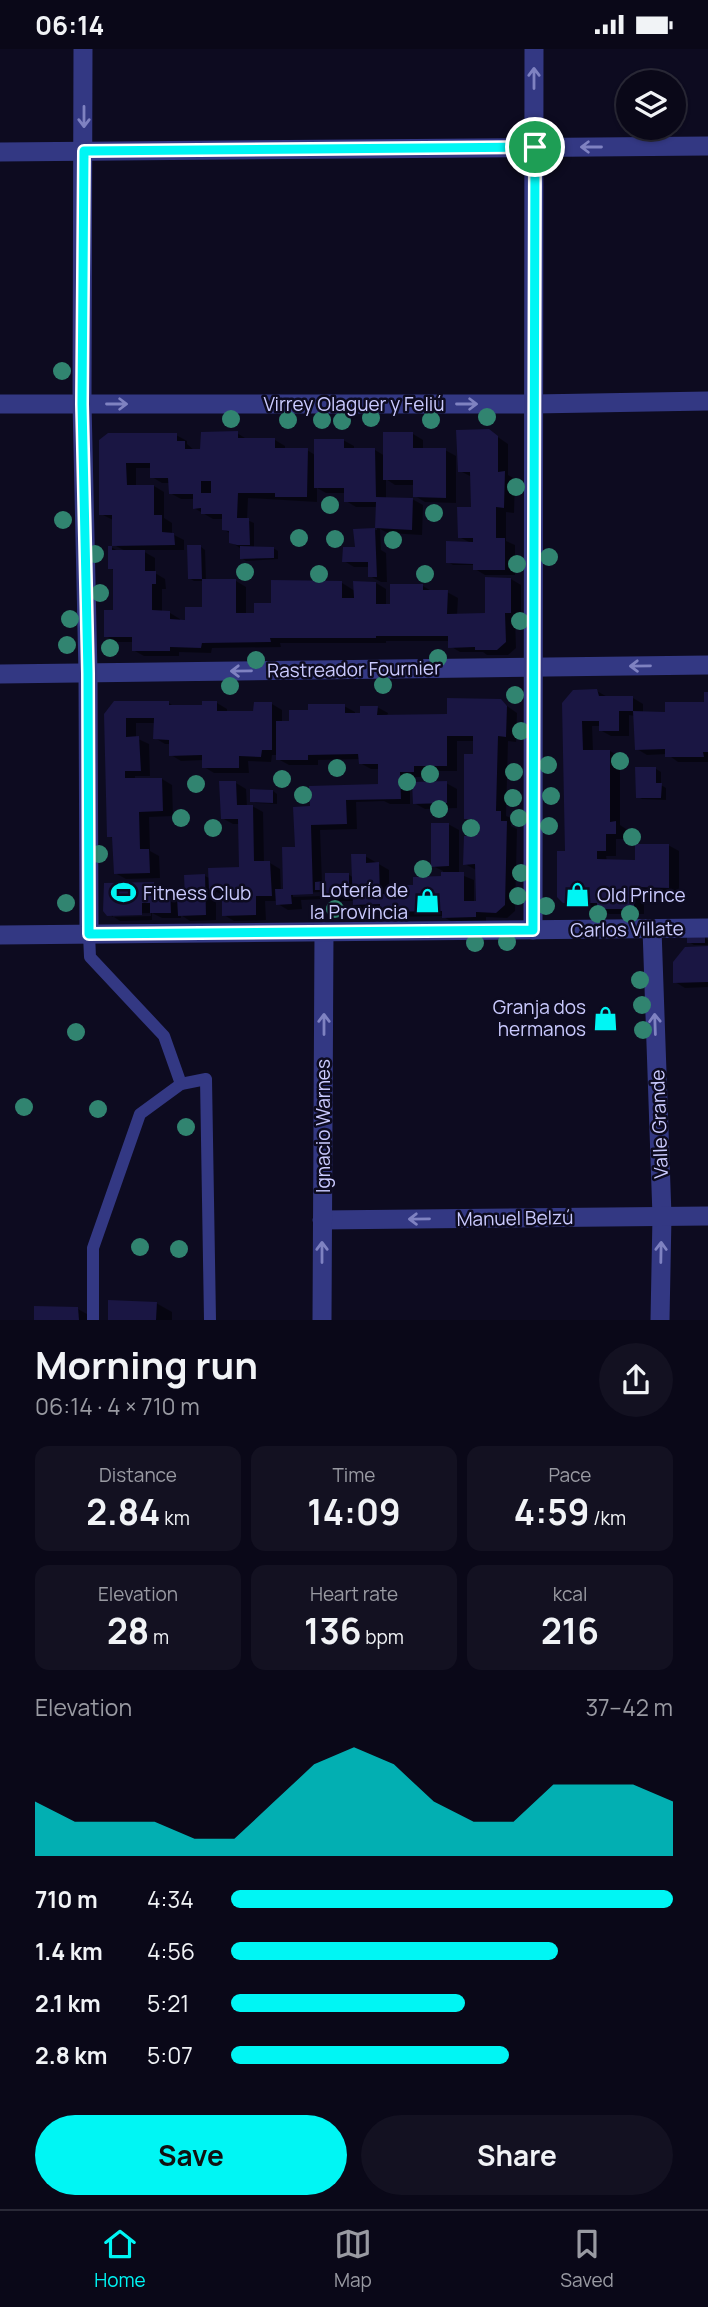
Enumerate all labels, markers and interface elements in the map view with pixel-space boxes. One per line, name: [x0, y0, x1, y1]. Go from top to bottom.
text: 06:14: [35, 7, 104, 43]
one-way arrow: [527, 67, 541, 90]
map controls: [616, 70, 686, 140]
button: layers: [616, 70, 686, 140]
one-way arrow: [77, 105, 91, 128]
pin: [505, 117, 565, 177]
icon: arrive: [516, 128, 554, 166]
one-way arrow: [580, 140, 603, 153]
street label: Virrey Olaguer y Feliú: [263, 391, 445, 417]
one-way arrow: [105, 397, 128, 411]
one-way arrow: [455, 397, 478, 411]
street label: Rastreador Fournier: [267, 654, 441, 684]
one-way arrow: [629, 659, 652, 673]
one-way arrow: [230, 664, 253, 677]
place label: Lotería de la Provincia: [310, 877, 408, 925]
sports icon: Fitness Club: [109, 879, 137, 907]
place label: Fitness Club: [143, 880, 251, 906]
shop icon: Old Prince: [563, 881, 591, 909]
place label: Old Prince: [597, 882, 686, 908]
shop icon: Lotería de la Provincia: [414, 887, 442, 915]
street label: Carlos Villate: [570, 915, 684, 943]
place label: Granja dos hermanos: [493, 994, 586, 1042]
shop icon: Granja dos hermanos: [592, 1004, 620, 1032]
one-way arrow: [317, 1013, 331, 1036]
one-way arrow: [649, 1013, 662, 1036]
street label: Ignacio Warnes: [310, 1059, 336, 1193]
street label: Valle Grande: [644, 1069, 674, 1179]
street label: Manuel Belzú: [456, 1204, 574, 1232]
one-way arrow: [408, 1212, 431, 1226]
one-way arrow: [315, 1241, 329, 1264]
one-way arrow: [654, 1241, 668, 1264]
text: Morning run: [35, 1338, 258, 1390]
button: share: [599, 1343, 673, 1417]
text: 06:14 · 4 × 710 m: [35, 1390, 200, 1422]
text: Distance: [99, 1462, 177, 1488]
text: Time: [333, 1462, 375, 1488]
text: Pace: [549, 1462, 591, 1488]
text: 2.84: [86, 1488, 160, 1536]
text: 14:09: [307, 1488, 401, 1536]
text: 4:59: [514, 1488, 589, 1536]
text: km: [160, 1505, 190, 1531]
text: /km: [589, 1505, 626, 1531]
text: Elevation: [98, 1581, 178, 1607]
text: Heart rate: [310, 1581, 398, 1607]
text: kcal: [553, 1581, 587, 1607]
text: 28: [107, 1607, 149, 1655]
text: 136: [304, 1607, 362, 1655]
text: 216: [541, 1607, 599, 1655]
text: m: [149, 1624, 169, 1650]
text: bpm: [362, 1624, 404, 1650]
text: Elevation: [35, 1691, 132, 1723]
text: 37–42 m: [585, 1691, 673, 1723]
text: 710 m: [35, 1883, 98, 1915]
text: 4:34: [147, 1883, 194, 1915]
text: 1.4 km: [35, 1935, 103, 1967]
text: 4:56: [147, 1935, 195, 1967]
text: 2.1 km: [35, 1987, 101, 2019]
text: 5:21: [147, 1987, 189, 2019]
text: 2.8 km: [35, 2039, 107, 2071]
text: 5:07: [147, 2039, 193, 2071]
button: Save: [35, 2115, 347, 2195]
button: Share: [361, 2115, 673, 2195]
tab: Home: [94, 2225, 146, 2293]
tab: Map: [334, 2225, 372, 2293]
tab: Saved: [560, 2225, 614, 2293]

